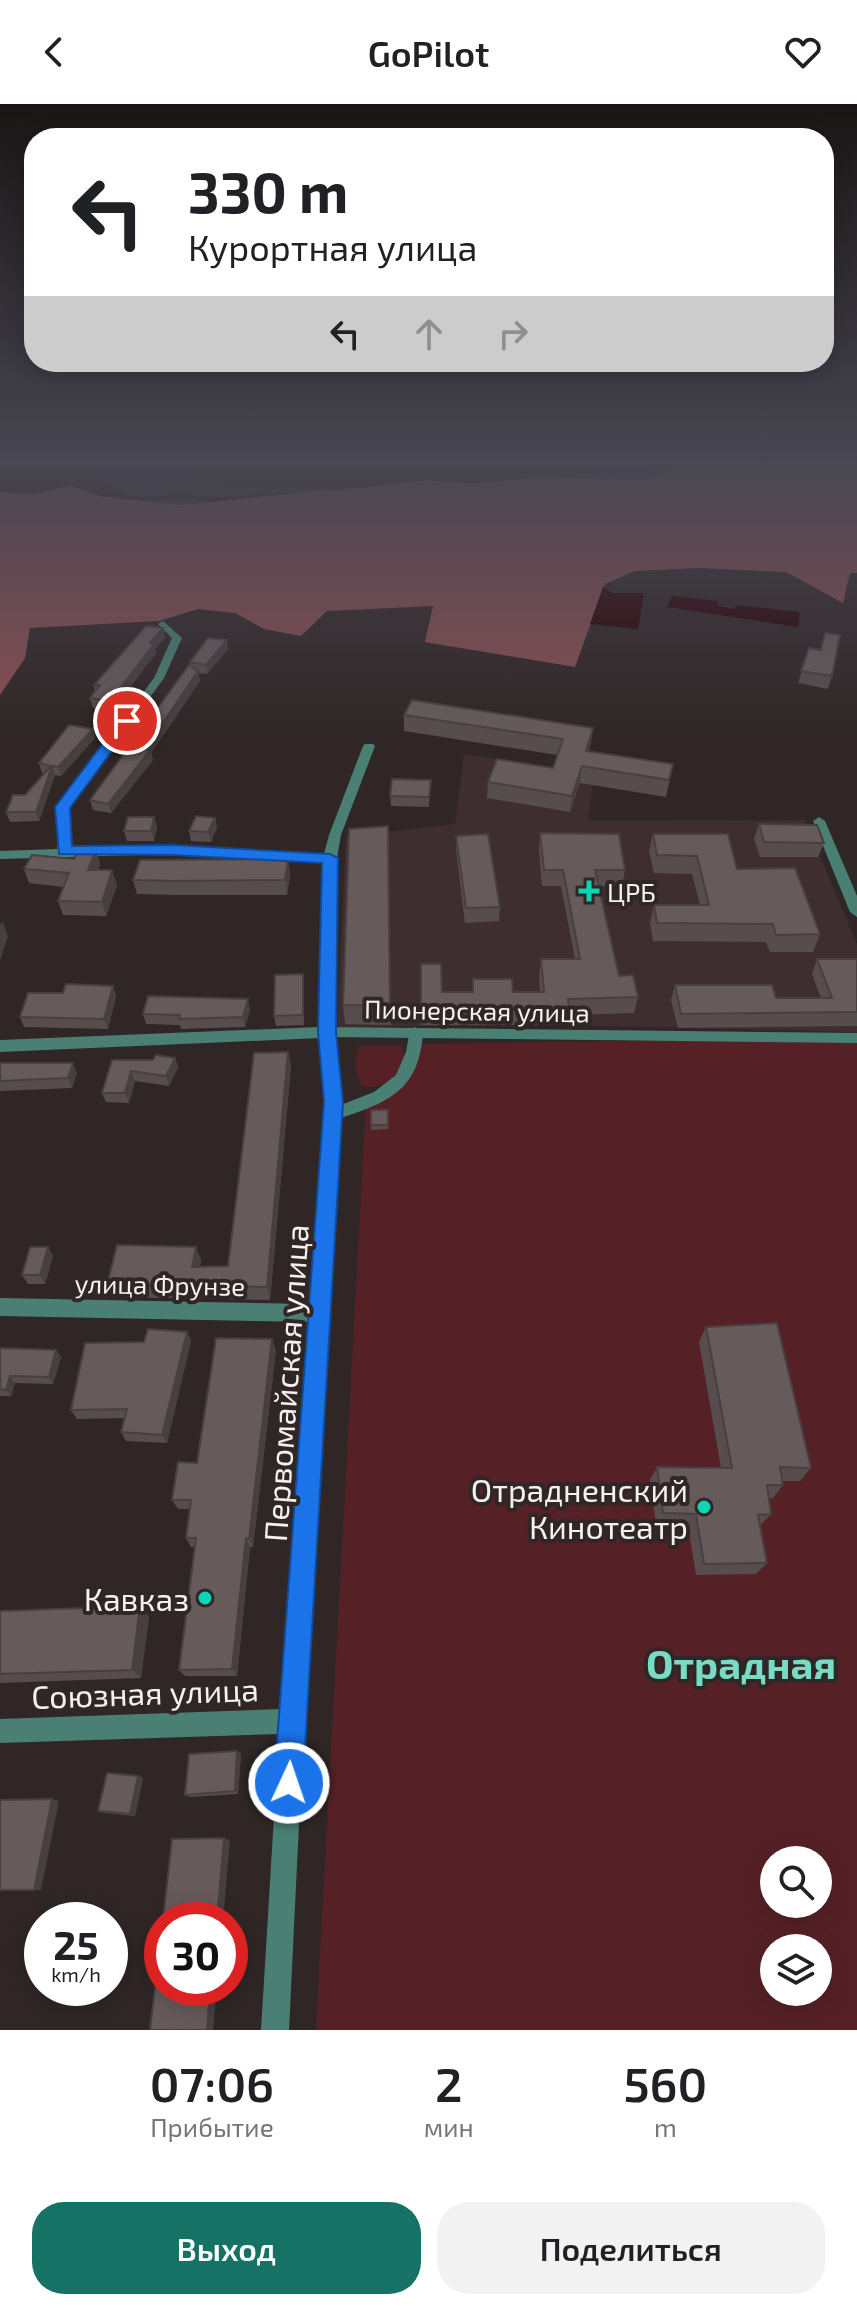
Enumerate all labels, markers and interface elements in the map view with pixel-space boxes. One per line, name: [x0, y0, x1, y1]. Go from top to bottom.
icon: back: [32, 30, 76, 74]
icon: heart: [781, 30, 825, 74]
text: GoPilot: [368, 31, 489, 74]
text: 330 m: [188, 157, 348, 224]
icon: left: [56, 160, 160, 264]
text: Курортная улица: [188, 225, 477, 268]
icon: left: [323, 312, 367, 356]
icon: ahead: [407, 312, 451, 356]
icon: right: [491, 312, 535, 356]
pin: [93, 687, 161, 755]
icon: arrive: [105, 699, 149, 743]
place label: ЦРБ: [607, 876, 656, 907]
marker: ЦРБ: [578, 880, 600, 902]
street label: Пионерская улица: [364, 993, 590, 1028]
street label: Первомайская улица: [255, 1223, 316, 1543]
street label: улица Фрунзе: [74, 1267, 246, 1302]
place label: Отрадненский Кинотеатр: [471, 1470, 688, 1545]
marker: Отрадненский Кинотеатр: [695, 1498, 713, 1516]
place label: Кавказ: [84, 1579, 189, 1617]
marker: Кавказ: [196, 1589, 214, 1607]
district label: Отрадная: [646, 1639, 836, 1687]
street label: Союзная улица: [31, 1669, 260, 1716]
position arrow: [247, 1741, 331, 1825]
map controls: [760, 1846, 832, 2006]
button: search: [760, 1846, 832, 1918]
speed limit sign: 30: [144, 1902, 248, 2006]
text: 25: [53, 1920, 99, 1968]
button: layers: [760, 1934, 832, 2006]
text: km/h: [51, 1962, 101, 1986]
text: 07:06: [150, 2054, 274, 2112]
text: 2: [435, 2054, 462, 2112]
text: 560: [623, 2054, 707, 2112]
text: Прибытие: [150, 2111, 274, 2142]
text: мин: [424, 2111, 474, 2142]
text: m: [654, 2111, 677, 2142]
button: Выход: [32, 2202, 421, 2294]
button: Поделиться: [437, 2202, 825, 2294]

